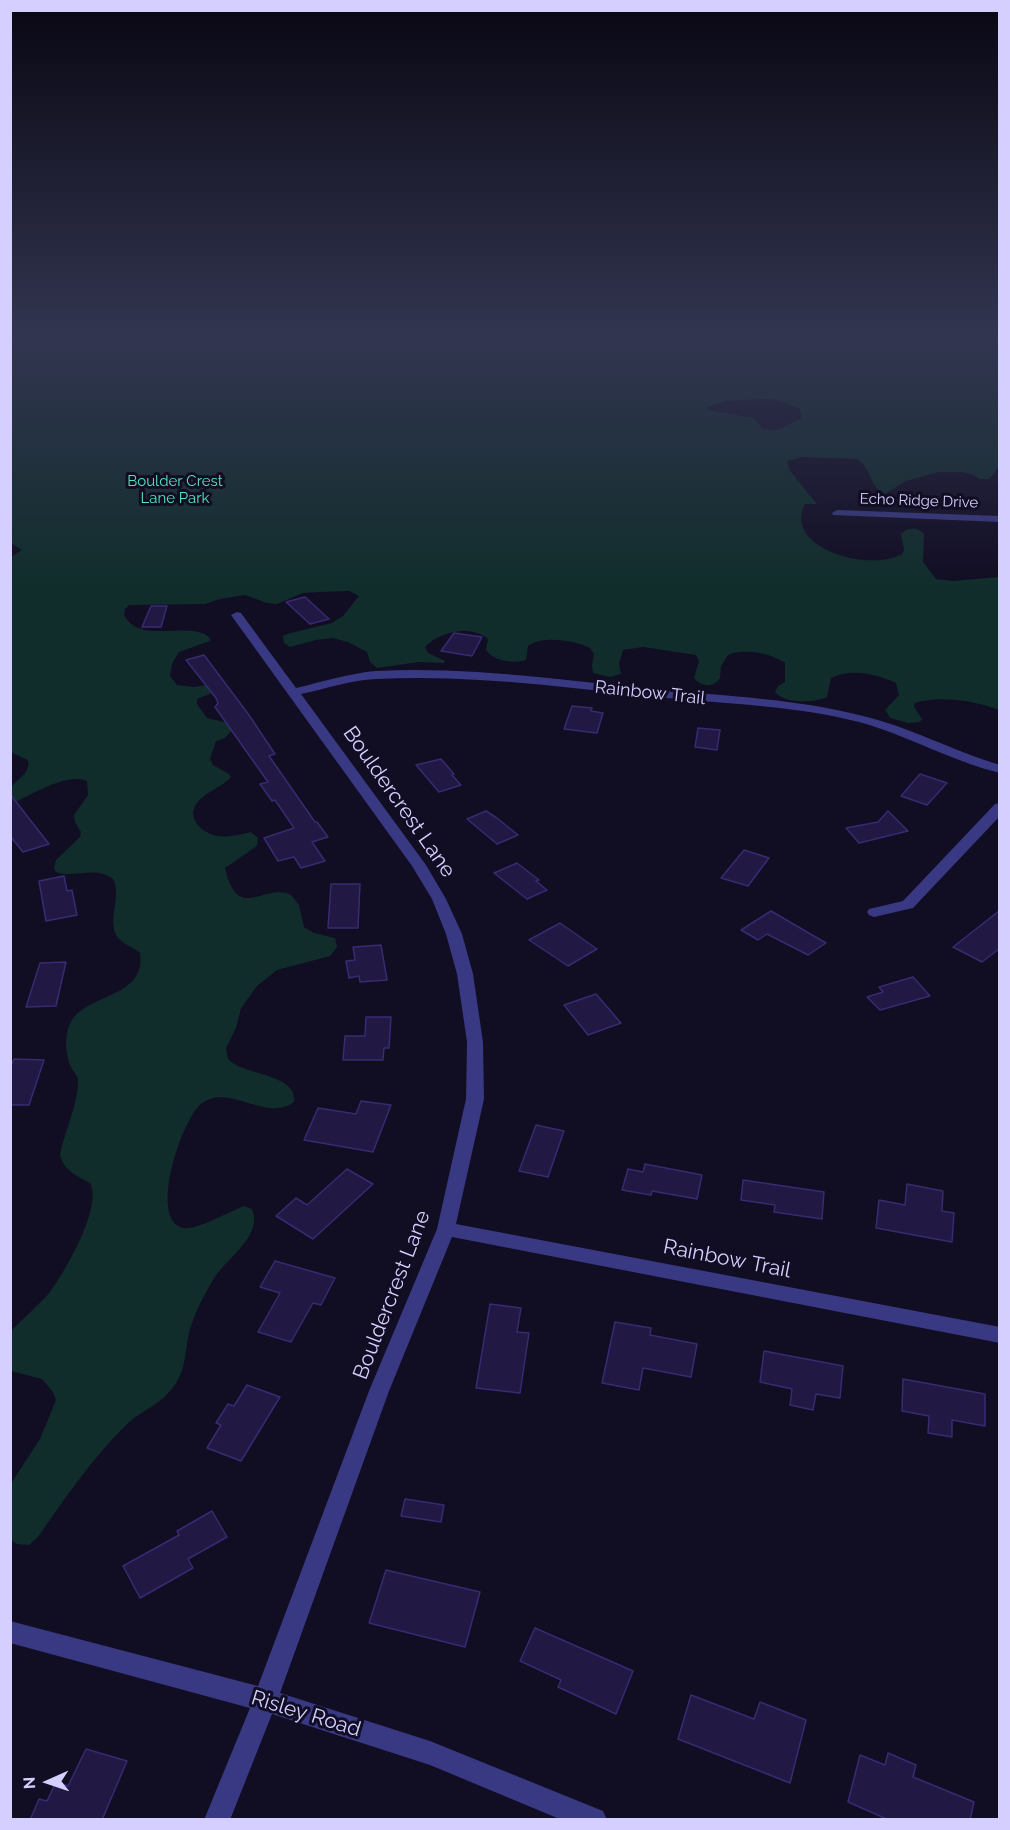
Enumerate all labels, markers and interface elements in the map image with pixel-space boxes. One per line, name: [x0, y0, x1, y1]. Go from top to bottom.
park label: Boulder Crest Lane Park: [127, 472, 223, 507]
street label: Echo Ridge Drive: [859, 490, 979, 512]
street label: Rainbow Trail: [594, 676, 706, 710]
street label: Bouldercrest Lane: [337, 722, 461, 882]
street label: Bouldercrest Lane: [348, 1207, 436, 1383]
street label: Rainbow Trail: [661, 1234, 793, 1284]
street label: Risley Road: [248, 1685, 364, 1743]
north arrow: [18, 1752, 78, 1812]
text: N: [20, 1776, 39, 1790]

